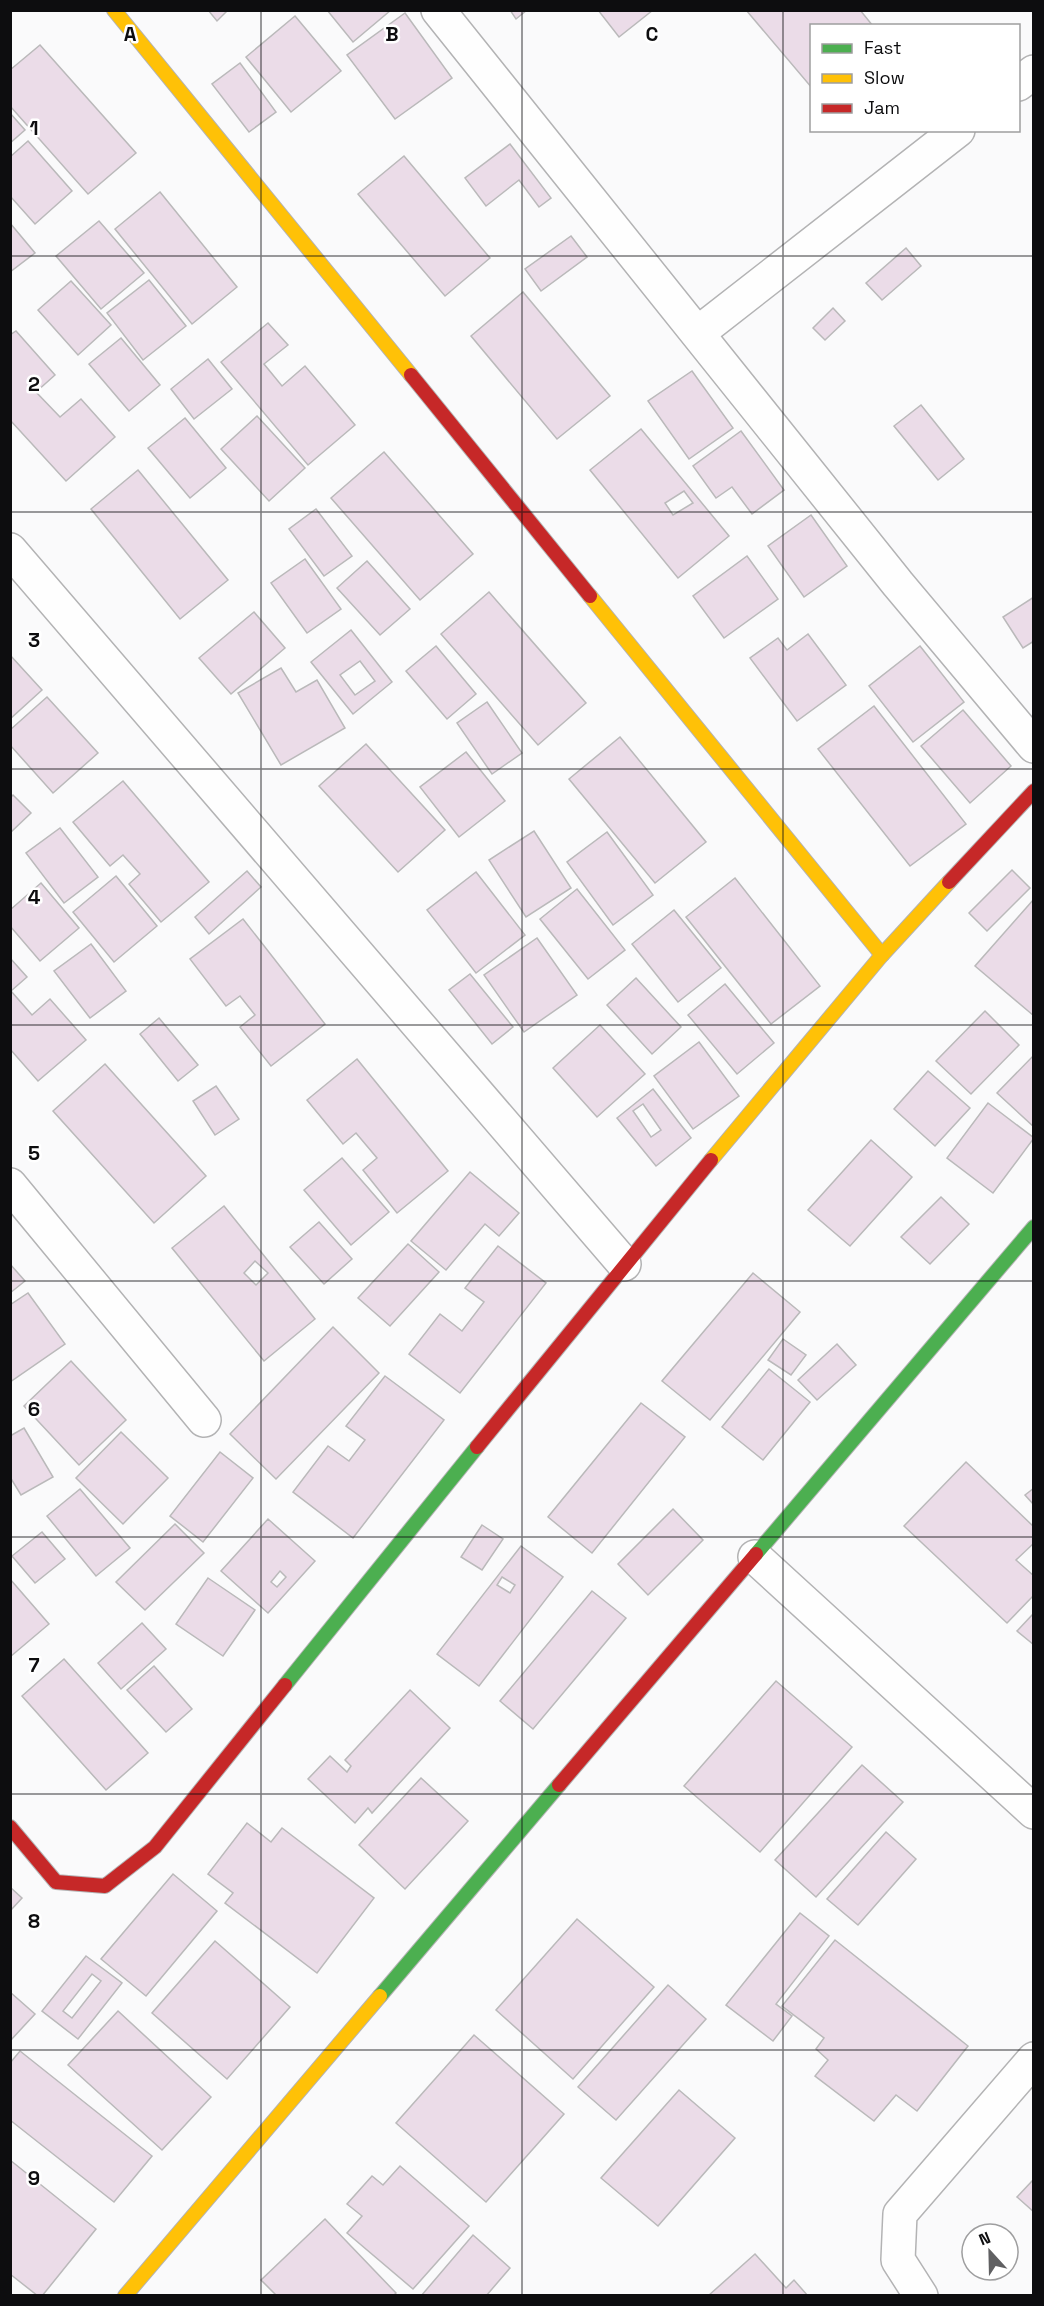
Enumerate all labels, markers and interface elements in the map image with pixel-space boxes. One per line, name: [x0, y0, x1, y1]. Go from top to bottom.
text: A: [124, 21, 137, 47]
text: B: [385, 21, 399, 47]
text: C: [646, 21, 659, 47]
legend: [810, 24, 1020, 132]
text: Fast: [864, 36, 901, 59]
text: Slow: [864, 66, 905, 89]
text: Jam: [864, 96, 900, 119]
text: 1: [29, 115, 39, 141]
text: 2: [28, 371, 40, 397]
text: 3: [28, 627, 40, 653]
text: 4: [28, 884, 41, 910]
text: 5: [28, 1140, 40, 1166]
text: 6: [28, 1396, 40, 1422]
text: 7: [28, 1652, 40, 1678]
text: 8: [28, 1908, 40, 1934]
text: 9: [28, 2165, 40, 2191]
north arrow: [960, 2222, 1020, 2282]
text: N: [976, 2227, 993, 2250]

